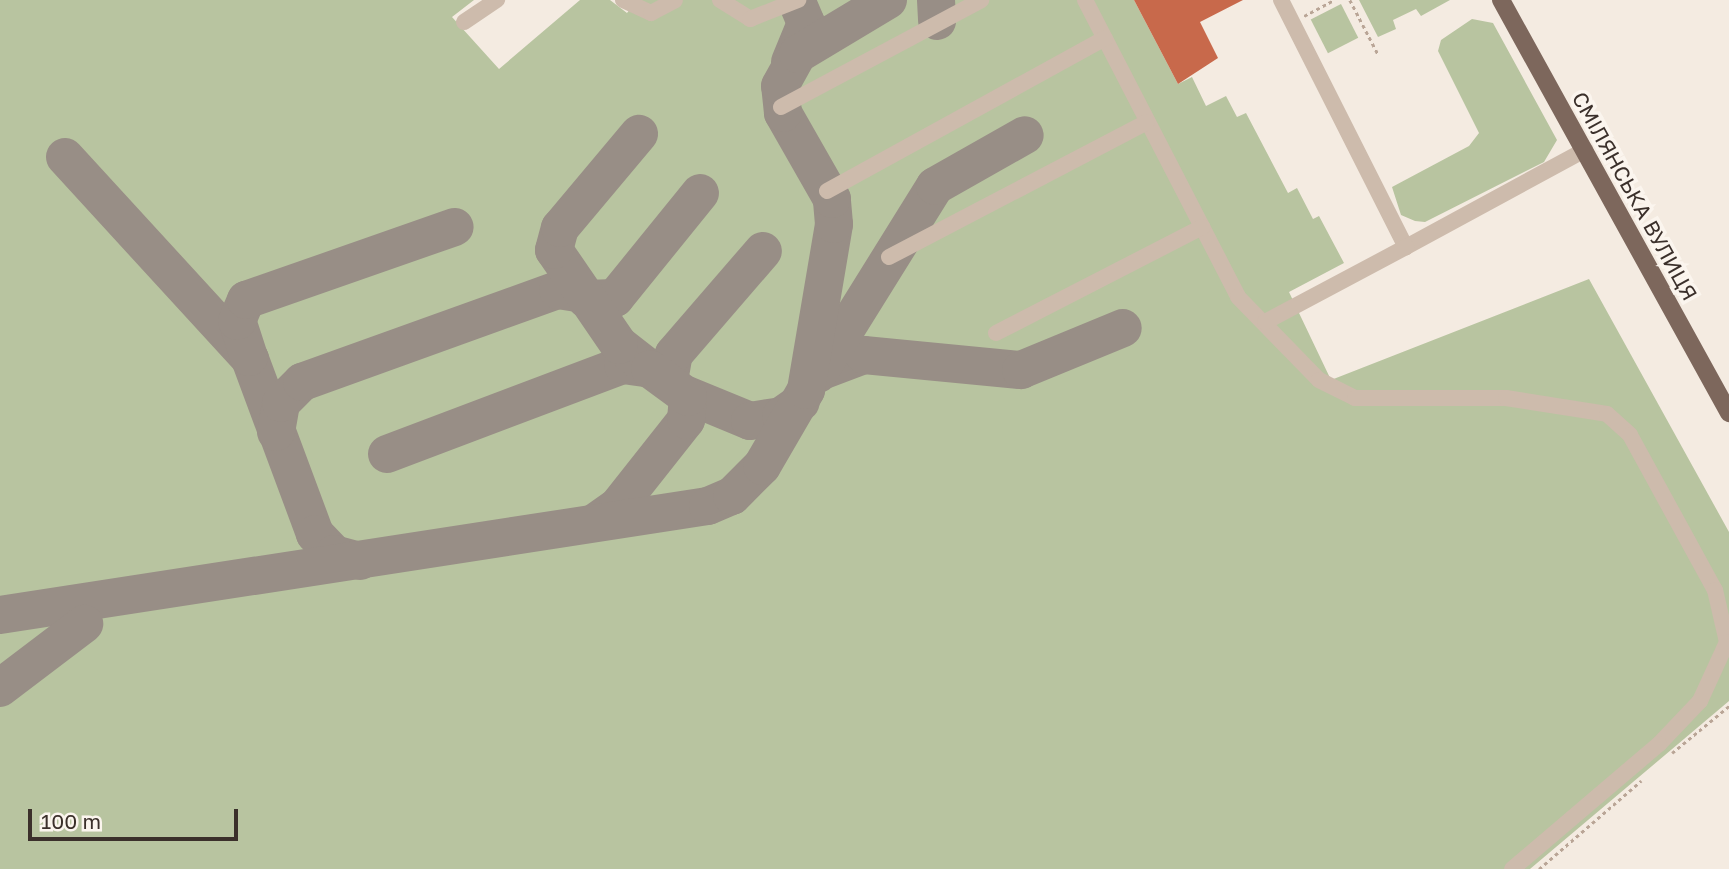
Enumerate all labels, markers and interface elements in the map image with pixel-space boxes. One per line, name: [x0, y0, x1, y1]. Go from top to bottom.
street label: СМІЛЯНСЬКА ВУЛИЦЯ: [1567, 87, 1703, 305]
scale bar: [32, 796, 242, 840]
text: 100 m: [41, 808, 101, 834]

